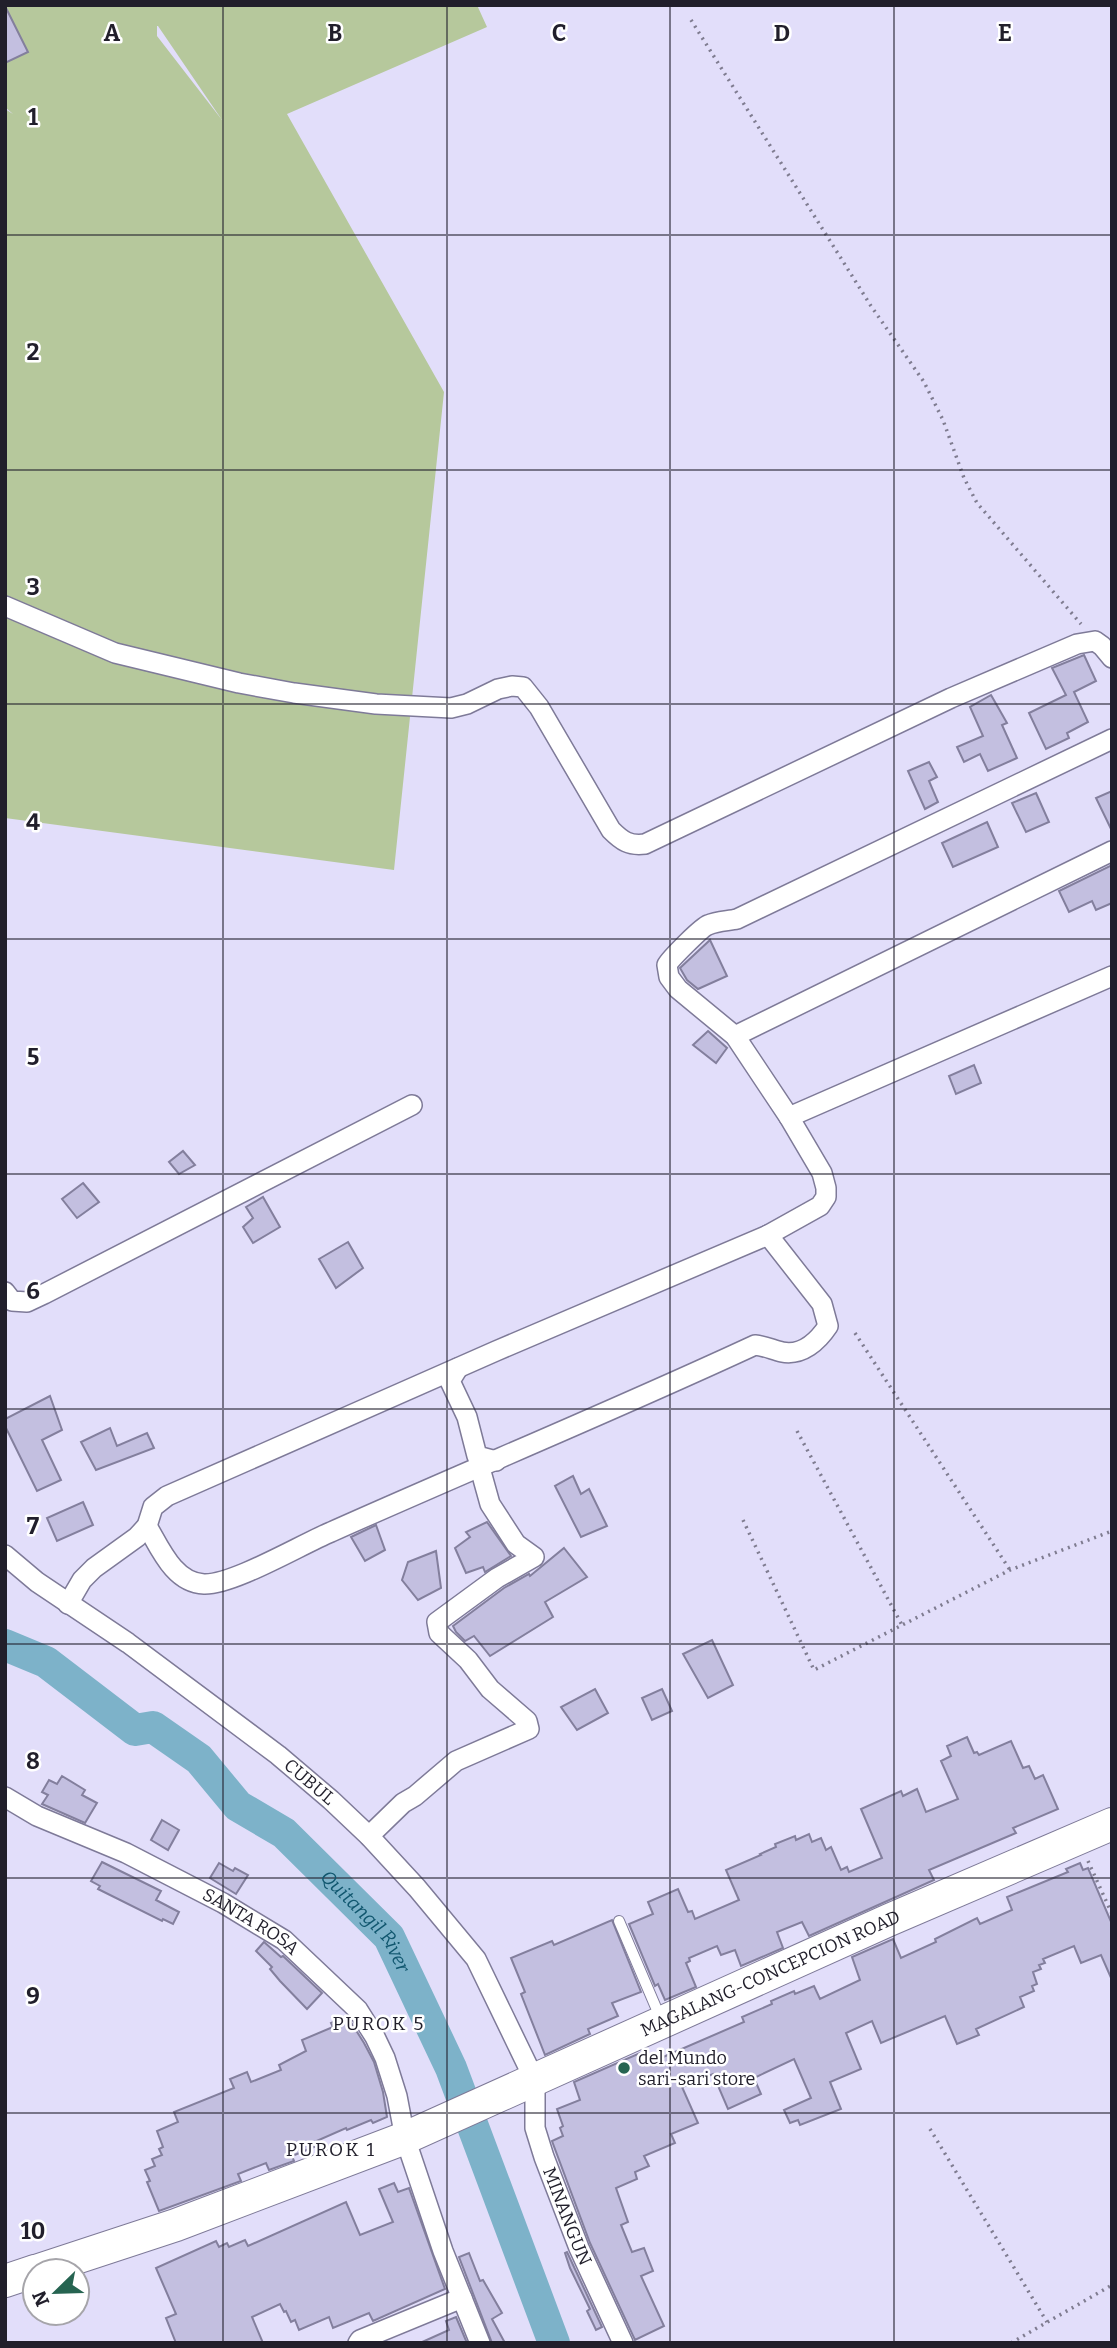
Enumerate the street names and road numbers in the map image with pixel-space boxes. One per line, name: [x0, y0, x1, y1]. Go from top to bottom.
street label: CUBUL: [280, 1754, 340, 1810]
street label: SANTA ROSA: [199, 1883, 304, 1960]
street label: MAGALANG-CONCEPCION ROAD: [637, 1906, 903, 2041]
street label: MINANGUN: [538, 2164, 596, 2269]

